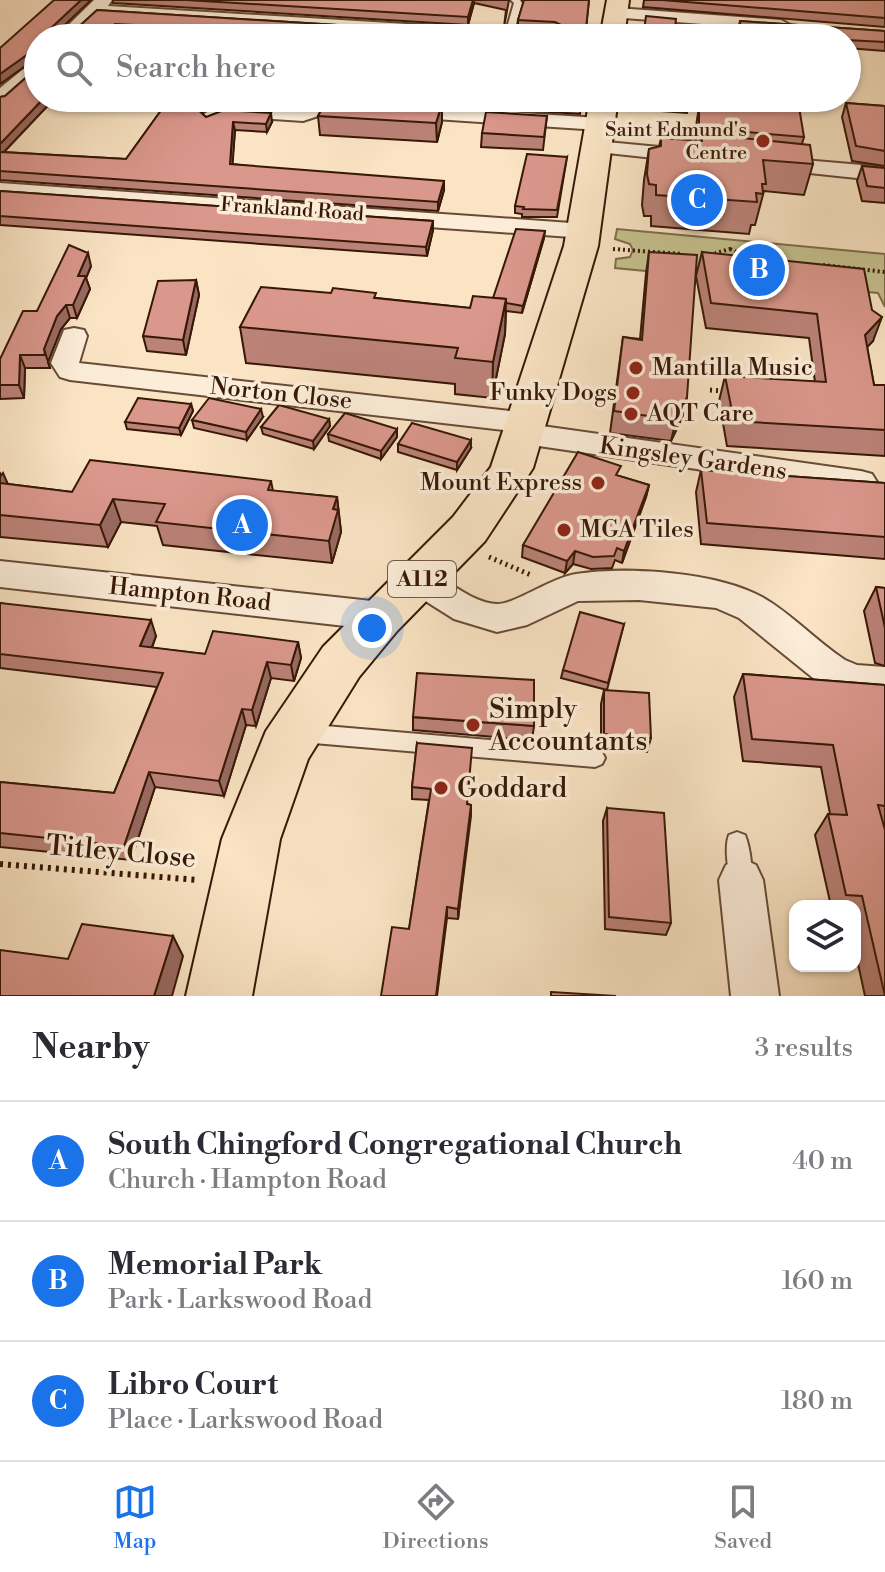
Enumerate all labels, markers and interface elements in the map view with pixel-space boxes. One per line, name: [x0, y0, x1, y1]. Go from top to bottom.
search box: [24, 24, 861, 112]
icon: search: [52, 46, 96, 90]
text: Search here: [116, 49, 276, 87]
place label: Saint Edmund's Centre: [605, 118, 747, 166]
marker: Saint Edmund's Centre: [754, 132, 772, 150]
pin: C: [671, 170, 723, 230]
street label: Frankland Road: [219, 193, 365, 228]
pin: B: [733, 240, 785, 300]
place label: Mantilla Music: [652, 353, 813, 383]
marker: Mantilla Music: [627, 359, 645, 377]
street label: Norton Close: [208, 372, 354, 416]
place label: Funky Dogs: [489, 378, 617, 408]
marker: Funky Dogs: [624, 384, 642, 402]
place label: AQT Care: [646, 399, 754, 429]
marker: AQT Care: [622, 405, 640, 423]
street label: Kingsley Gardens: [597, 431, 789, 487]
place label: Mount Express: [420, 468, 582, 498]
marker: Mount Express: [589, 474, 607, 492]
pin: A: [216, 495, 268, 555]
place label: MGA Tiles: [580, 515, 694, 545]
marker: MGA Tiles: [555, 521, 573, 539]
road number: A112: [388, 561, 456, 597]
street label: Hampton Road: [107, 572, 273, 618]
your location: [352, 608, 392, 648]
place label: Simply Accountants: [488, 692, 647, 759]
marker: Simply Accountants: [464, 716, 482, 734]
place label: Goddard: [457, 771, 567, 806]
marker: Goddard: [432, 779, 450, 797]
street label: Titley Close: [45, 828, 197, 876]
map controls: [789, 900, 861, 972]
button: layers: [789, 900, 861, 972]
text: Nearby: [32, 1027, 150, 1069]
text: 3 results: [755, 1032, 853, 1064]
text: South Chingford Congregational Church: [108, 1126, 682, 1164]
text: A: [49, 1145, 67, 1177]
text: 40 m: [792, 1145, 853, 1177]
text: Church · Hampton Road: [108, 1164, 387, 1196]
text: Memorial Park: [108, 1246, 322, 1284]
text: B: [48, 1265, 68, 1297]
text: 160 m: [782, 1265, 853, 1297]
text: Park · Larkswood Road: [108, 1284, 372, 1316]
text: Libro Court: [108, 1366, 278, 1404]
text: C: [49, 1385, 67, 1417]
text: 180 m: [781, 1385, 853, 1417]
text: Place · Larkswood Road: [108, 1404, 383, 1436]
tab: Map: [113, 1480, 157, 1555]
tab: Directions: [383, 1480, 489, 1555]
tab: Saved: [714, 1480, 772, 1555]

